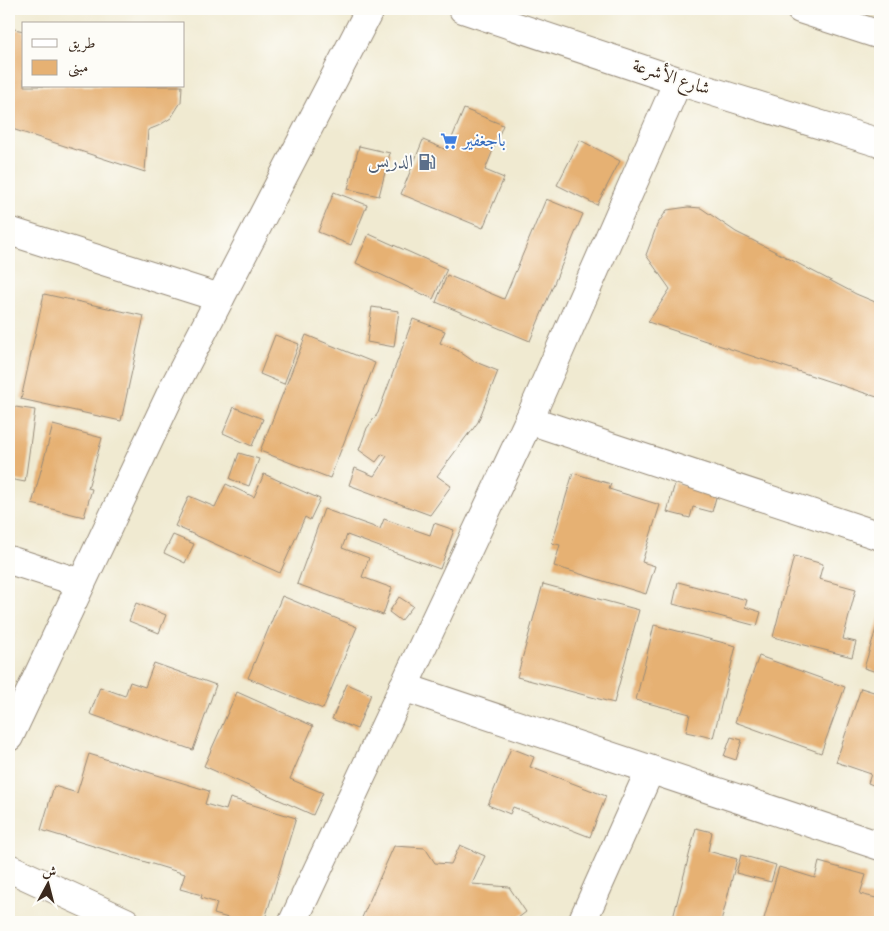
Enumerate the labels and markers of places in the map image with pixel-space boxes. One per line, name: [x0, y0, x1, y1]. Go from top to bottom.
place label: باجغفير: [461, 129, 506, 154]
supermarket icon: باجغفير: [439, 131, 459, 151]
place label: الدريس: [368, 150, 413, 175]
fuel station icon: الدريس: [417, 152, 437, 172]

